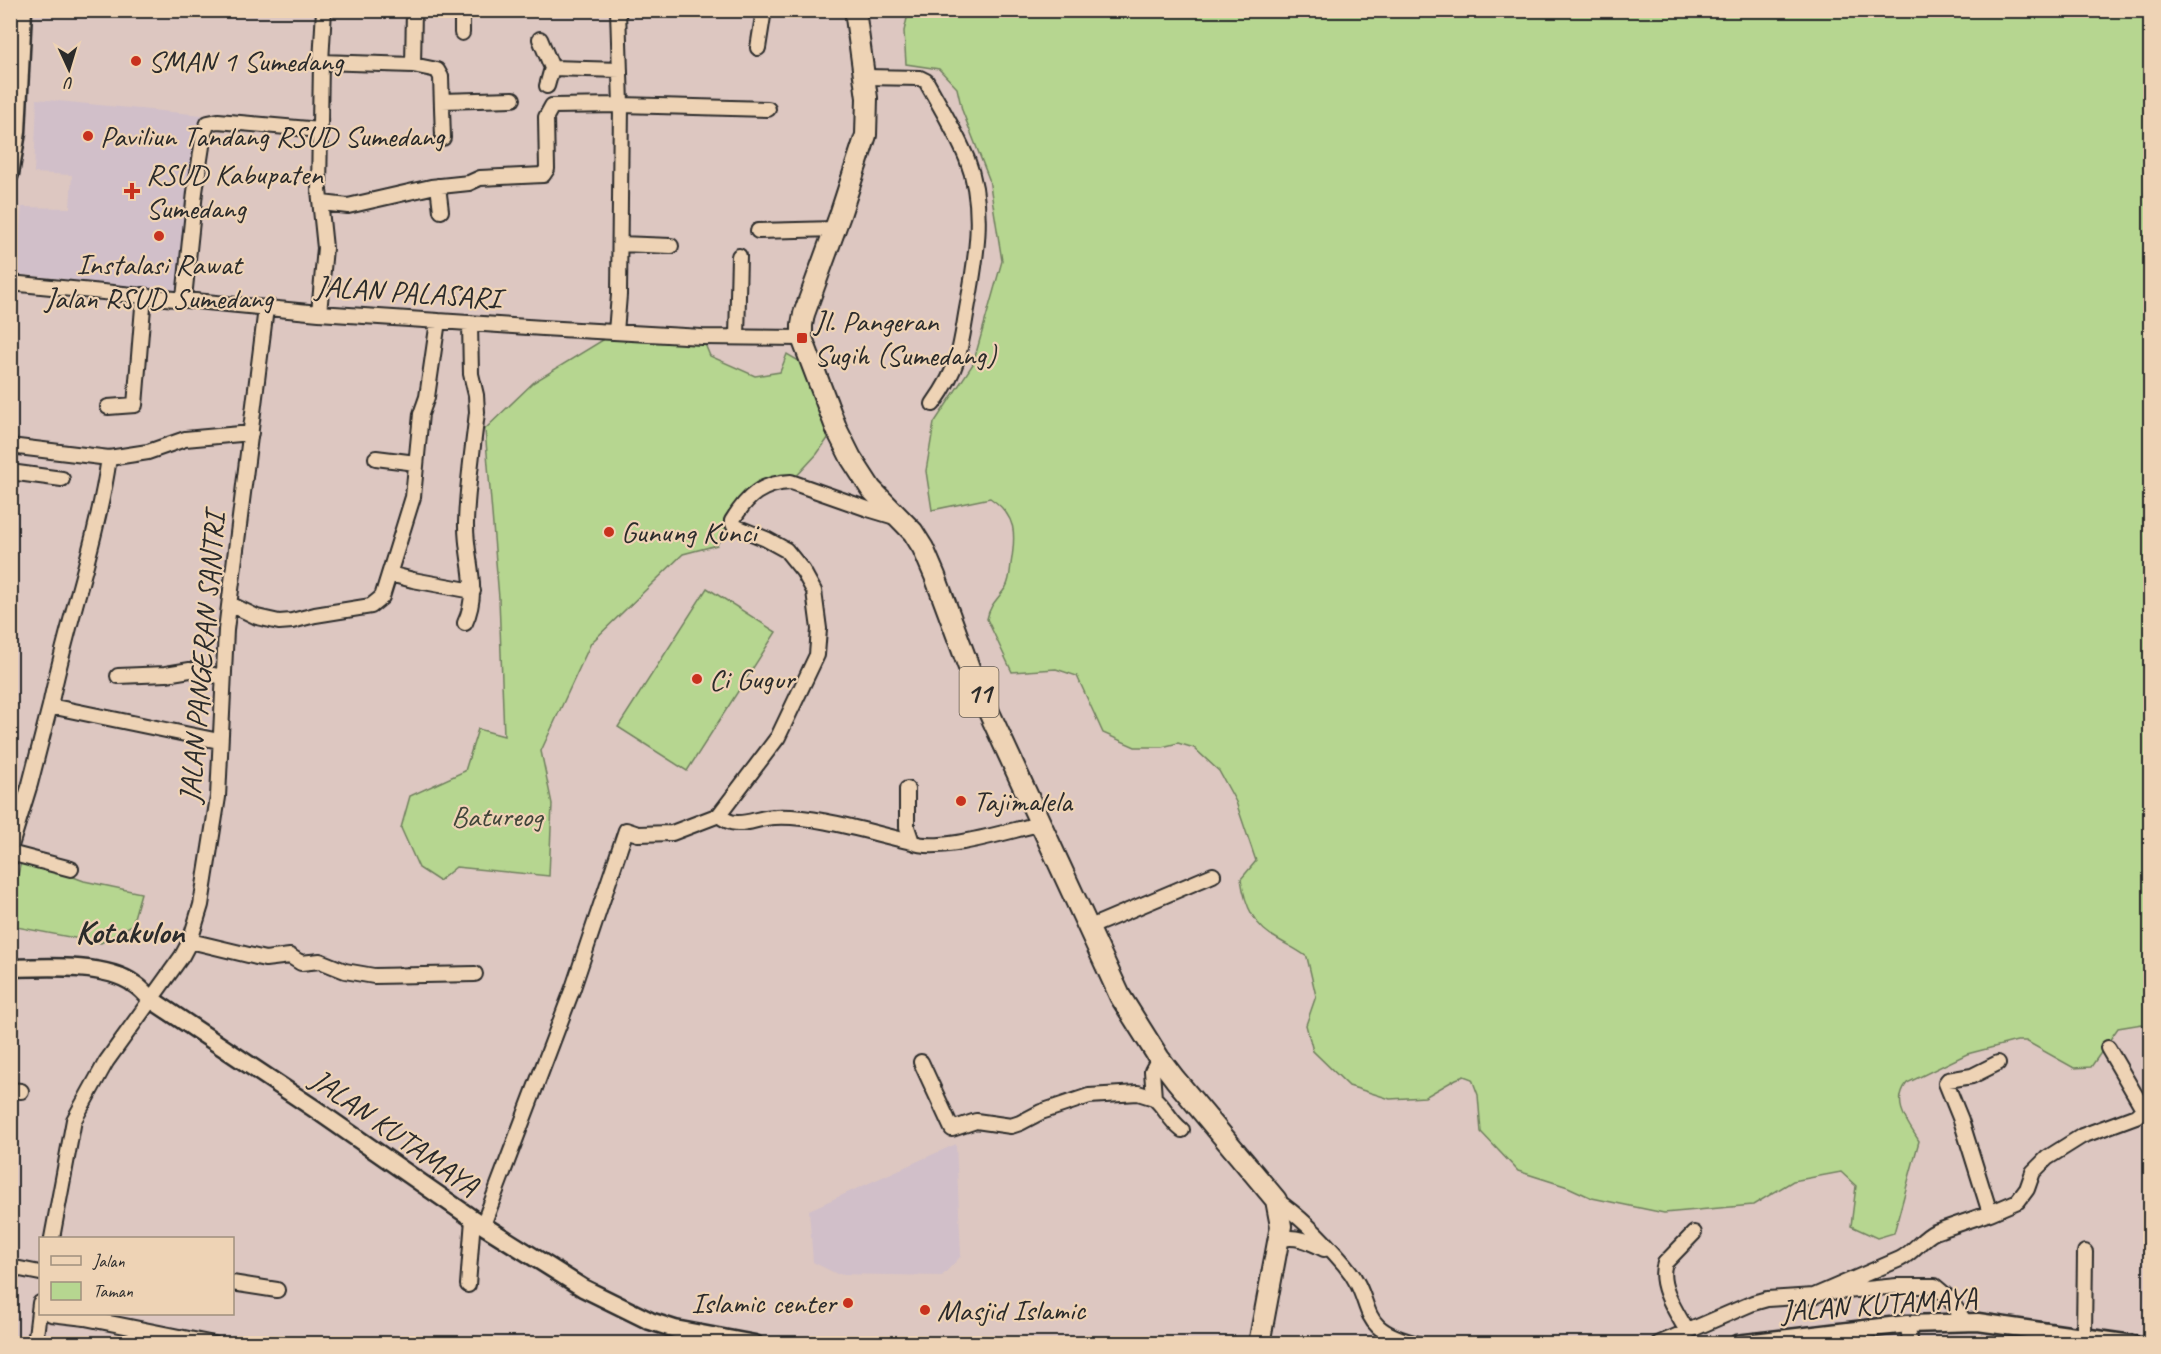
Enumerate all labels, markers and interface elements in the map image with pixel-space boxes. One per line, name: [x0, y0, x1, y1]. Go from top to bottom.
north arrow: [39, 39, 99, 99]
place label: SMAN 1 Sumedang: [148, 42, 345, 80]
marker: SMAN 1 Sumedang: [129, 54, 143, 68]
text: U: [62, 73, 75, 93]
place label: Paviliun Tandang RSUD Sumedang: [100, 117, 446, 155]
marker: Paviliun Tandang RSUD Sumedang: [81, 129, 95, 143]
place label: RSUD Kabupaten Sumedang: [146, 155, 324, 227]
marker: RSUD Kabupaten Sumedang: [123, 182, 141, 200]
marker: Instalasi Rawat Jalan RSUD Sumedang: [152, 229, 166, 243]
place label: Instalasi Rawat Jalan RSUD Sumedang: [43, 245, 274, 317]
street label: JALAN PALASARI: [312, 266, 508, 318]
place label: Jl. Pangeran Sugih (Sumedang): [812, 302, 998, 374]
marker: Jl. Pangeran Sugih (Sumedang): [795, 331, 809, 345]
street label: JALAN PANGERAN SANTRI: [170, 504, 234, 807]
place label: Gunung Kunci: [621, 513, 760, 551]
marker: Gunung Kunci: [602, 525, 616, 539]
place label: Ci Gugur: [709, 660, 797, 698]
road number: 11: [960, 667, 998, 717]
marker: Ci Gugur: [690, 672, 704, 686]
place label: Tajimalela: [973, 782, 1074, 820]
marker: Tajimalela: [954, 794, 968, 808]
park label: Batureog: [451, 797, 545, 835]
district label: Kotakulon: [75, 911, 185, 953]
street label: JALAN KUTAMAYA: [302, 1059, 487, 1204]
legend: [39, 1237, 234, 1315]
text: Jalan: [92, 1250, 125, 1272]
street label: JALAN KUTAMAYA: [1778, 1278, 1979, 1330]
text: Taman: [93, 1280, 134, 1302]
place label: Islamic center: [691, 1284, 838, 1322]
place label: Masjid Islamic: [937, 1291, 1086, 1329]
marker: Islamic center: [841, 1296, 855, 1310]
marker: Masjid Islamic: [918, 1303, 932, 1317]

